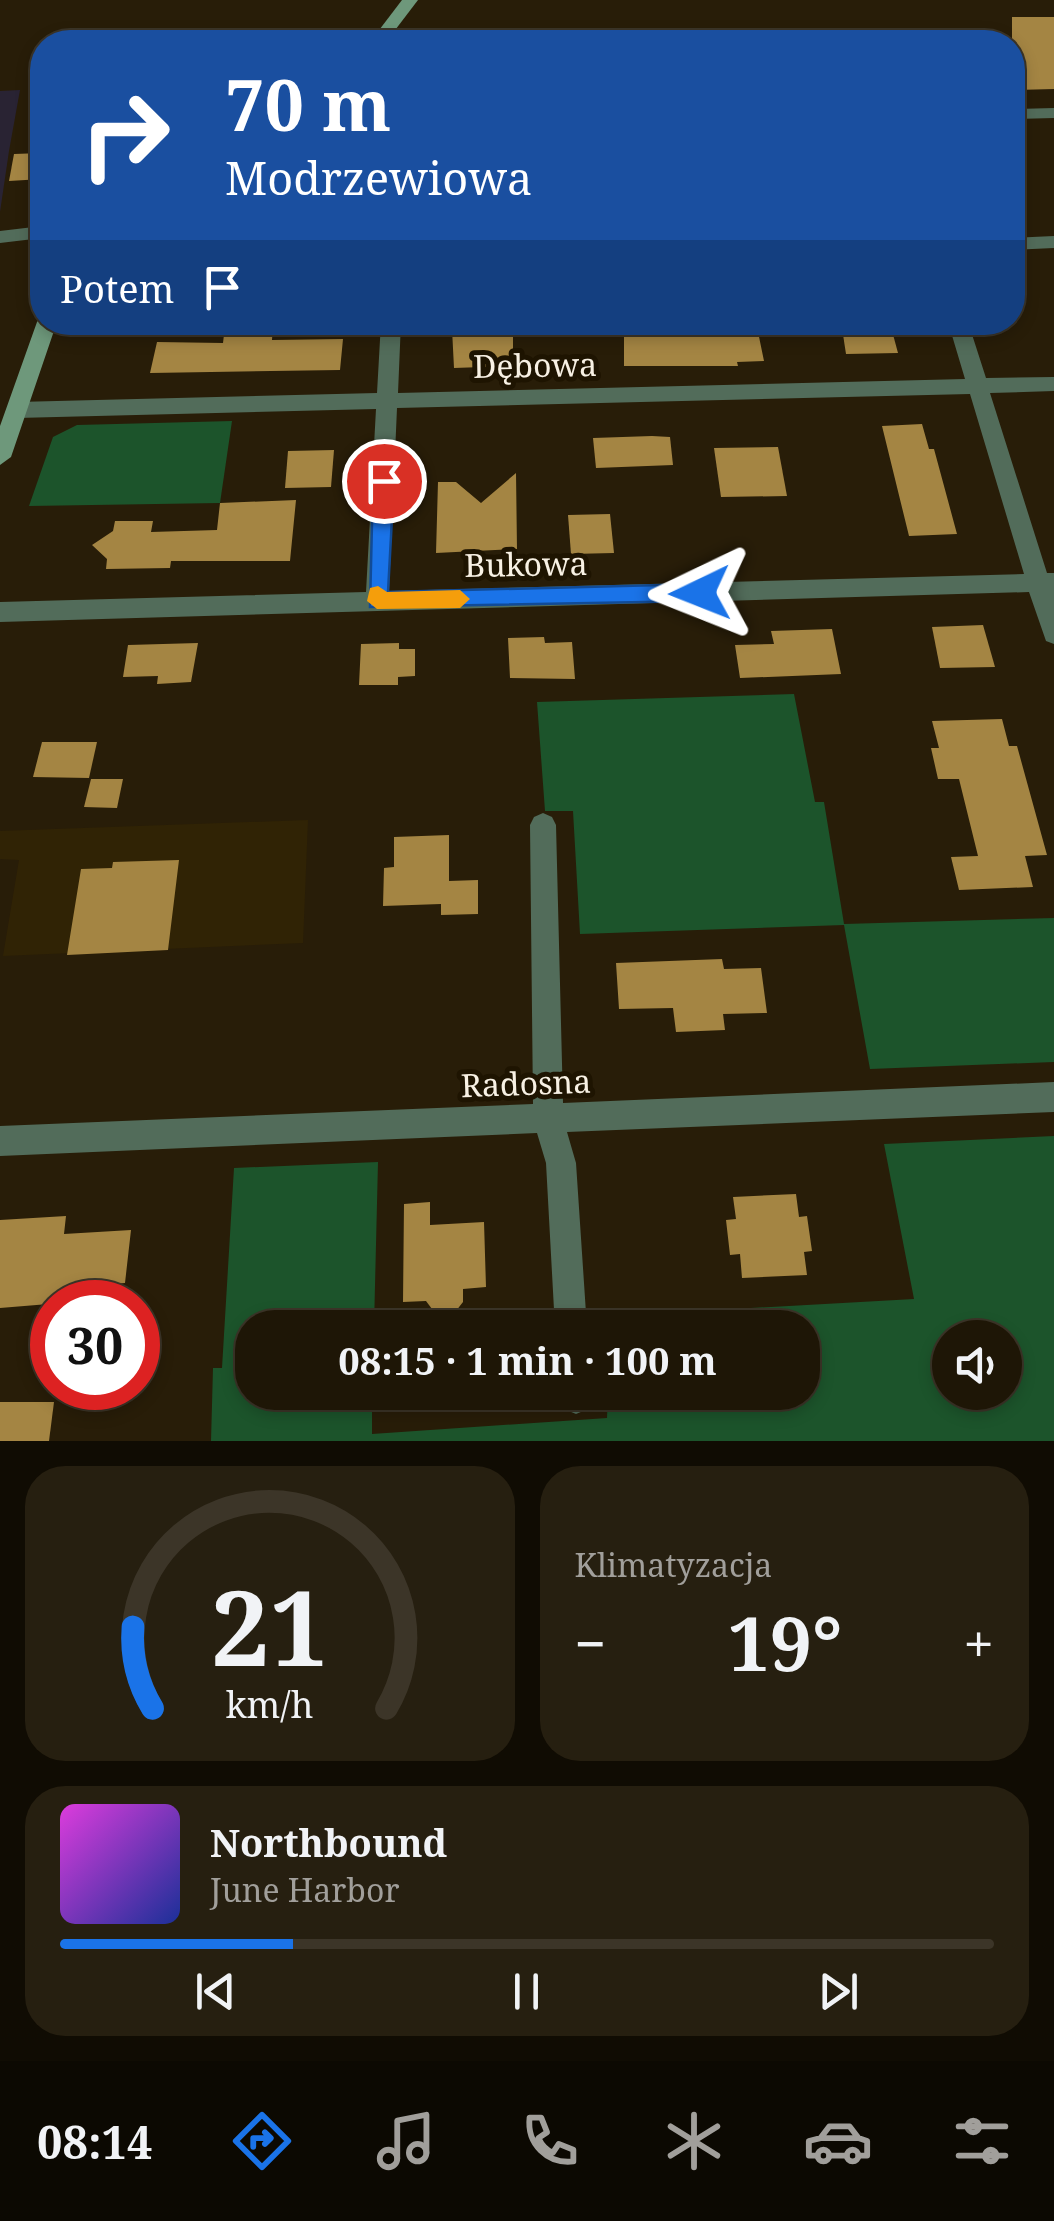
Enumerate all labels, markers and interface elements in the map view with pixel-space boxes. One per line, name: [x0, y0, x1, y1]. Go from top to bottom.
text: 70 m: [225, 56, 391, 152]
icon: right: [60, 70, 190, 200]
text: Modrzewiowa: [225, 147, 532, 208]
icon: arrive: [195, 260, 250, 315]
text: Potem: [60, 262, 175, 314]
street label: Dębowa: [473, 342, 597, 387]
pin: [342, 439, 427, 524]
icon: arrive: [357, 454, 412, 509]
street label: Bukowa: [464, 541, 588, 586]
position arrow: [648, 541, 752, 645]
street label: Radosna: [460, 1059, 592, 1106]
speed limit sign: 30: [30, 1280, 160, 1410]
map controls: [932, 1320, 1022, 1410]
button: sound: [932, 1320, 1022, 1410]
text: 08:15 · 1 min · 100 m: [338, 1334, 717, 1386]
text: Klimatyzacja: [575, 1543, 772, 1586]
text: 21: [211, 1555, 329, 1696]
text: 19°: [727, 1591, 842, 1693]
text: −: [575, 1605, 606, 1680]
text: +: [963, 1605, 994, 1680]
text: km/h: [226, 1680, 314, 1728]
text: Northbound: [210, 1816, 447, 1868]
text: June Harbor: [210, 1868, 399, 1911]
icon: previous: [188, 1964, 243, 2019]
icon: pause: [499, 1964, 554, 2019]
icon: next: [811, 1964, 866, 2019]
icon: directions: [227, 2106, 297, 2176]
icon: music: [371, 2106, 441, 2176]
icon: phone: [515, 2106, 585, 2176]
icon: climate: [659, 2106, 729, 2176]
icon: car: [803, 2106, 873, 2176]
icon: filters: [947, 2106, 1017, 2176]
text: 08:14: [37, 2111, 152, 2172]

